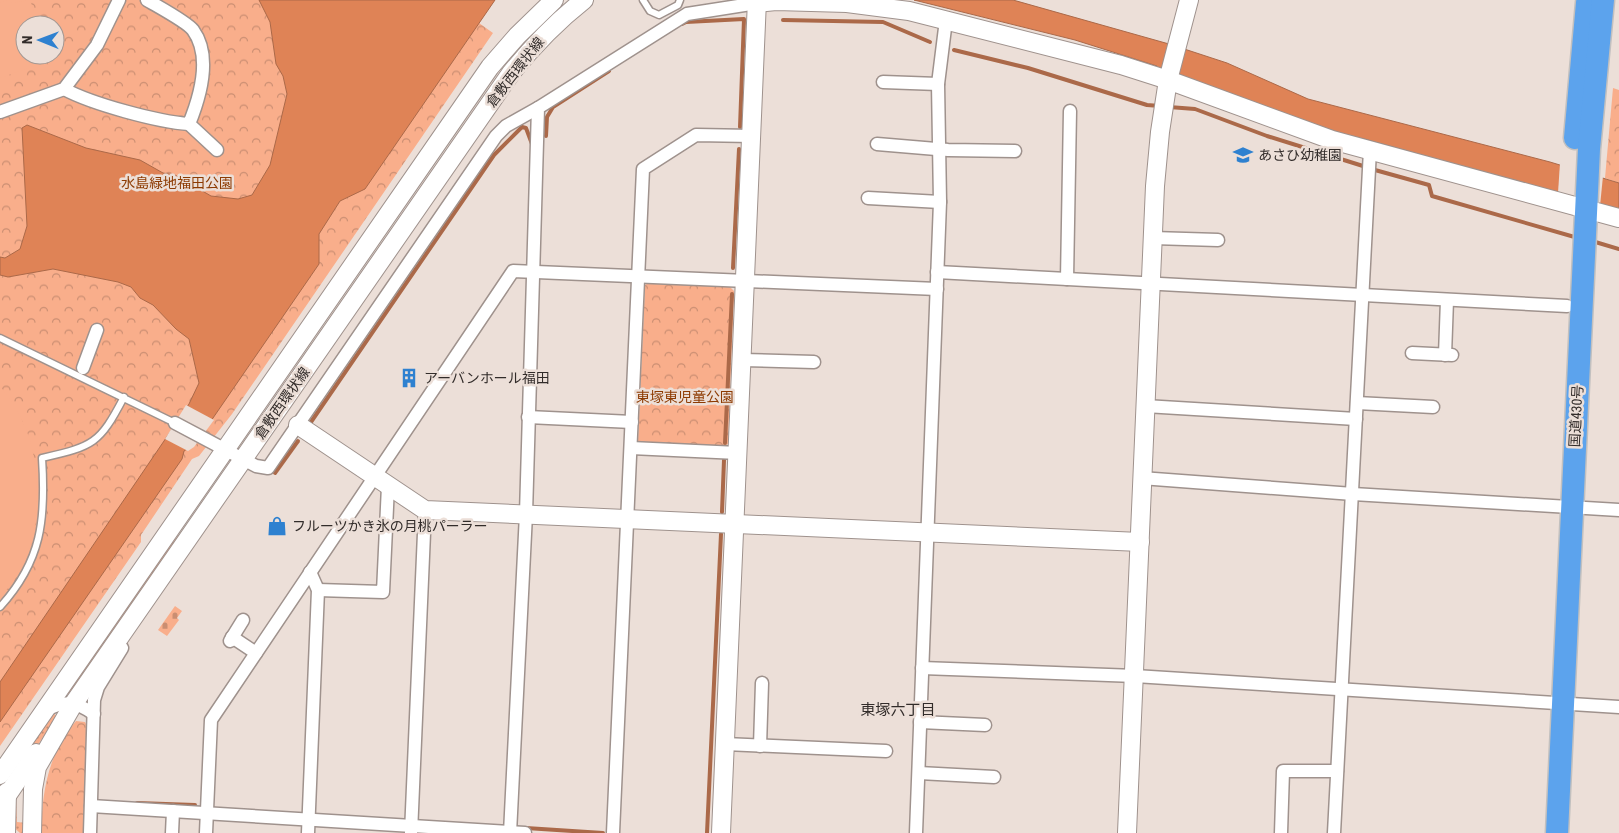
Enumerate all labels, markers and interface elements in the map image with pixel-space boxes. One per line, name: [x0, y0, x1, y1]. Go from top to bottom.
north arrow: [15, 15, 65, 65]
street label: 倉敷西環状線: [483, 34, 547, 110]
text: N: [19, 35, 35, 44]
school or university icon: あさひ幼稚園: [1232, 144, 1254, 166]
place label: あさひ幼稚園: [1258, 147, 1342, 163]
park label: 水島緑地福田公園: [121, 175, 233, 191]
street label: 倉敷西環状線: [251, 364, 313, 442]
building icon: アーバンホール福田: [398, 367, 420, 389]
place label: アーバンホール福田: [424, 370, 550, 386]
street label: 国道430号: [1566, 384, 1586, 448]
park label: 東塚東児童公園: [636, 389, 734, 405]
shop icon: フルーツかき氷の月桃パーラー: [266, 515, 288, 537]
place label: フルーツかき氷の月桃パーラー: [292, 518, 488, 534]
district label: 東塚六丁目: [860, 701, 936, 719]

